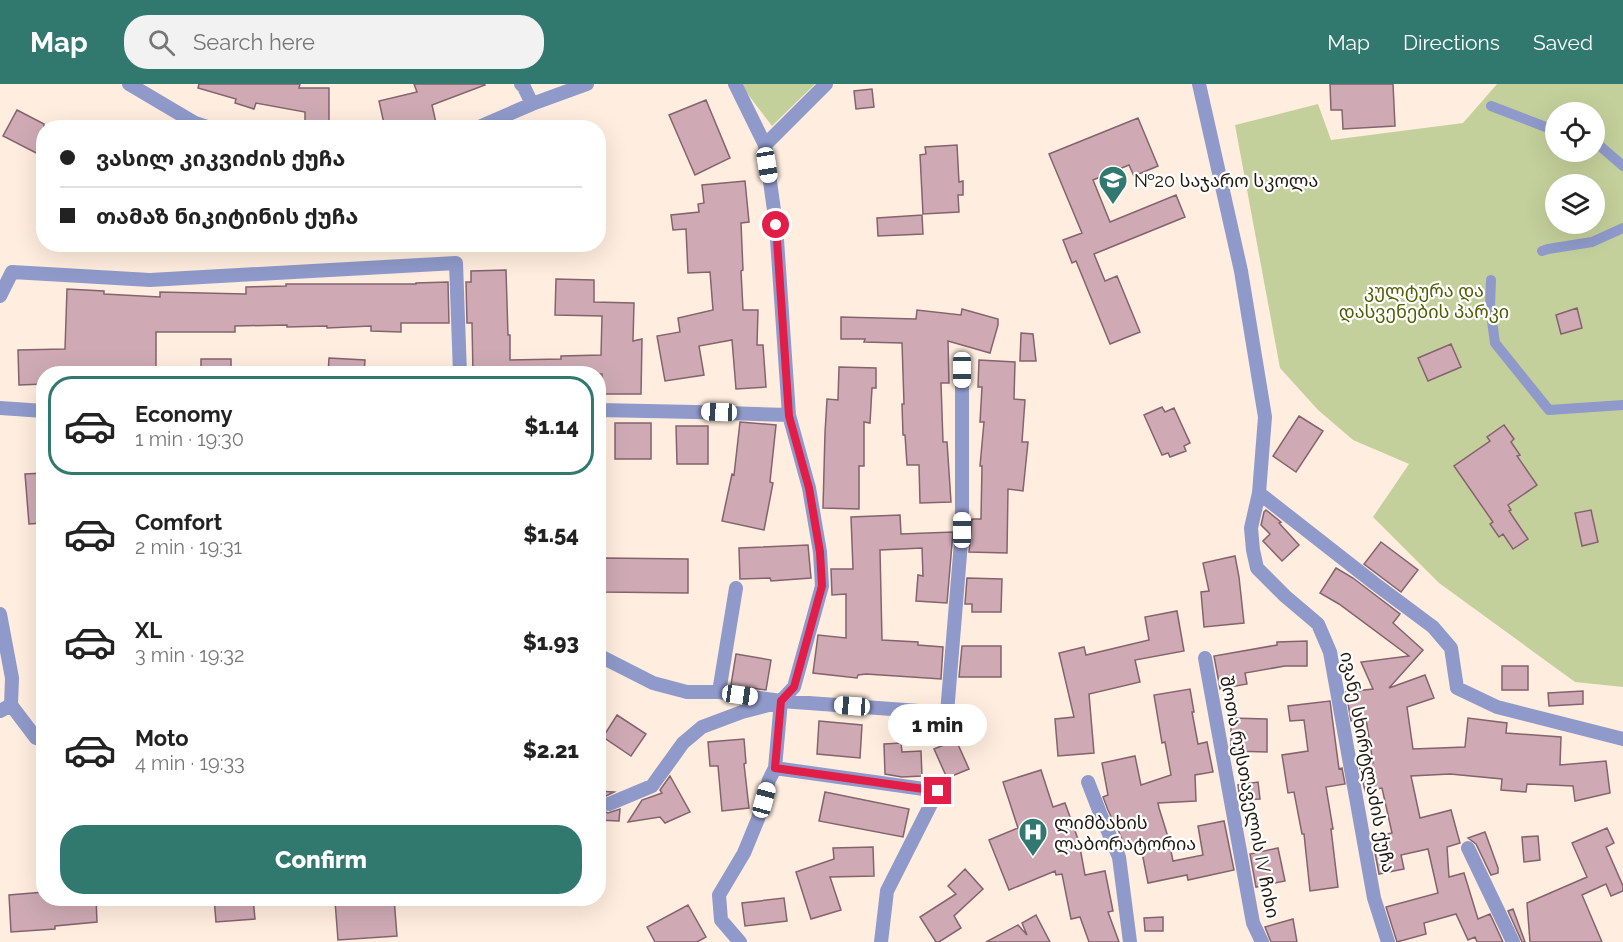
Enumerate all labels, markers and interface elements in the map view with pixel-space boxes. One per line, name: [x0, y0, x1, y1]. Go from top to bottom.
search box: [124, 15, 544, 69]
text: Map: [30, 26, 88, 59]
icon: search: [145, 26, 178, 59]
text: Search here: [193, 29, 315, 55]
text: Map: [1327, 30, 1370, 55]
text: Directions: [1403, 30, 1500, 55]
text: Saved: [1533, 30, 1593, 55]
map controls: [1545, 102, 1605, 234]
button: locate: [1545, 102, 1605, 162]
text: ვასილ კიკვიძის ქუჩა: [96, 145, 345, 171]
car: [755, 146, 779, 184]
school or university icon: №20 საჯარო სკოლა: [1097, 164, 1129, 206]
place label: №20 საჯარო სკოლა: [1134, 170, 1318, 192]
button: layers: [1545, 174, 1605, 234]
text: თამაზ ნიკიტინის ქუჩა: [96, 203, 358, 229]
route start: [762, 211, 789, 238]
park label: კულტურა და დასვენების პარკი: [1339, 280, 1509, 323]
car: [953, 352, 971, 388]
icon: car: [63, 399, 117, 453]
text: Economy: [135, 401, 233, 427]
car: [701, 402, 737, 422]
text: $1.14: [524, 413, 579, 439]
text: 1 min · 19:30: [135, 427, 244, 451]
icon: car: [63, 507, 117, 561]
text: Comfort: [135, 509, 222, 535]
car: [953, 512, 971, 548]
text: $1.54: [523, 521, 579, 547]
text: 2 min · 19:31: [135, 535, 242, 559]
icon: car: [63, 615, 117, 669]
text: XL: [135, 617, 162, 643]
text: $1.93: [523, 629, 579, 655]
text: 3 min · 19:32: [135, 643, 244, 667]
street label: ივანე სხირტლაძის ქუჩა: [1335, 650, 1400, 874]
street label: შოთა რუსთაველის IV ჩიხი: [1215, 674, 1284, 920]
car: [721, 684, 759, 706]
car: [833, 696, 871, 716]
callout: 1 min: [888, 704, 988, 746]
text: 1 min: [912, 713, 963, 737]
icon: car: [63, 723, 117, 777]
text: Moto: [135, 725, 189, 751]
text: $2.21: [523, 737, 579, 763]
text: 4 min · 19:33: [135, 751, 245, 775]
route end: [924, 777, 951, 804]
car: [751, 780, 777, 820]
place label: ლიმბახის ლაბორატორია: [1054, 812, 1196, 855]
hospital icon: ლიმბახის ლაბორატორია: [1017, 816, 1049, 858]
button: Confirm: [60, 825, 582, 894]

